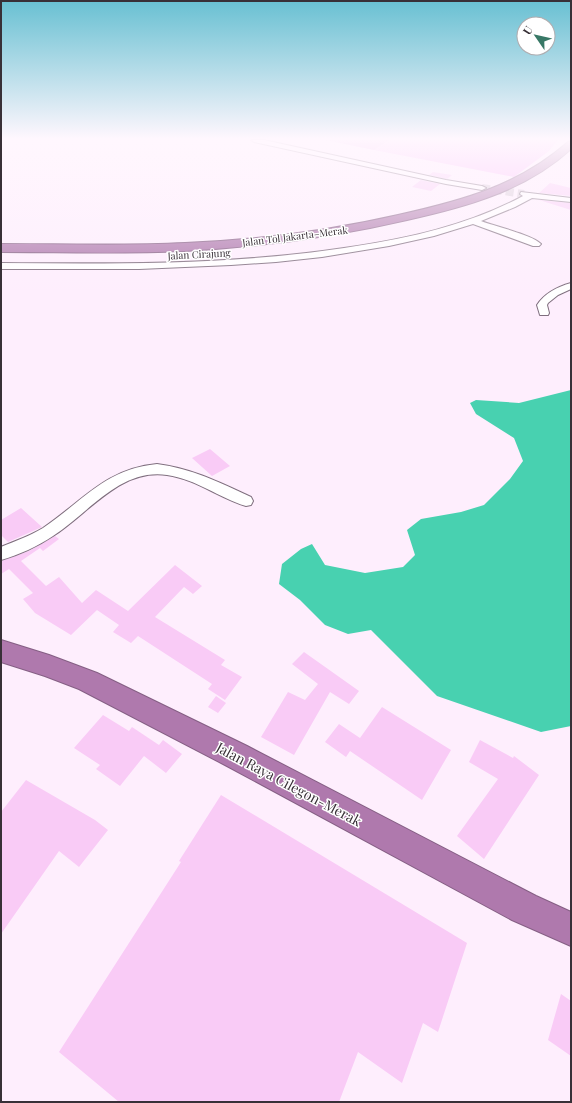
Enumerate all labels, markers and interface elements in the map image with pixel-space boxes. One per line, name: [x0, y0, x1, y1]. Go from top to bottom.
north arrow: [516, 16, 556, 56]
text: U: [519, 22, 536, 37]
street label: Jalan Tol Jakarta–Merak: [241, 223, 349, 250]
street label: Jalan Cirajung: [166, 245, 232, 263]
street label: Jalan Raya Cilegon-Merak: [212, 737, 365, 831]

